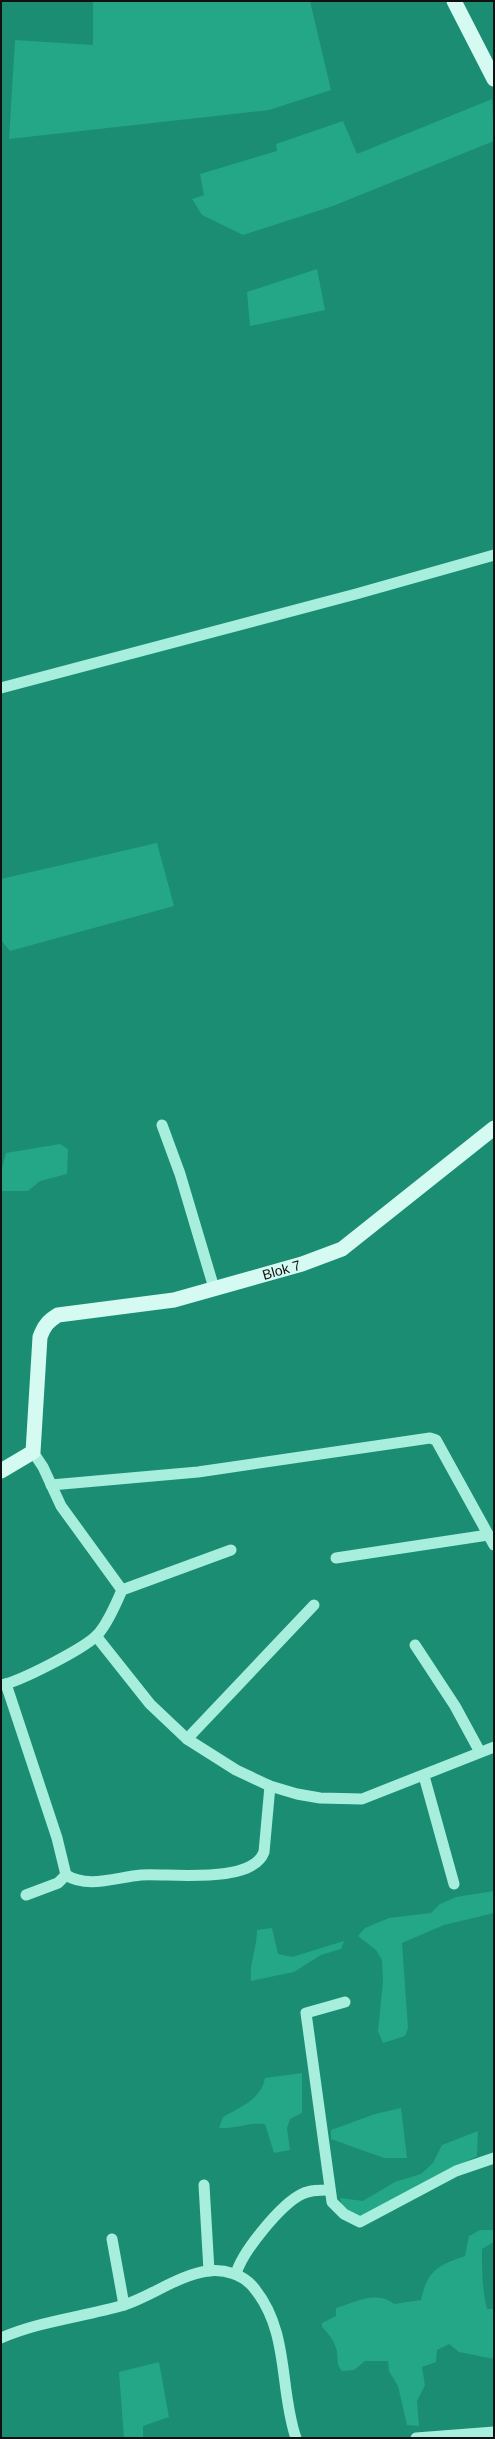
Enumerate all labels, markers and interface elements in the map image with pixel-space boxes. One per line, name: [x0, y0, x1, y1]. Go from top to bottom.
street label: Blok 7: [260, 1257, 302, 1283]

